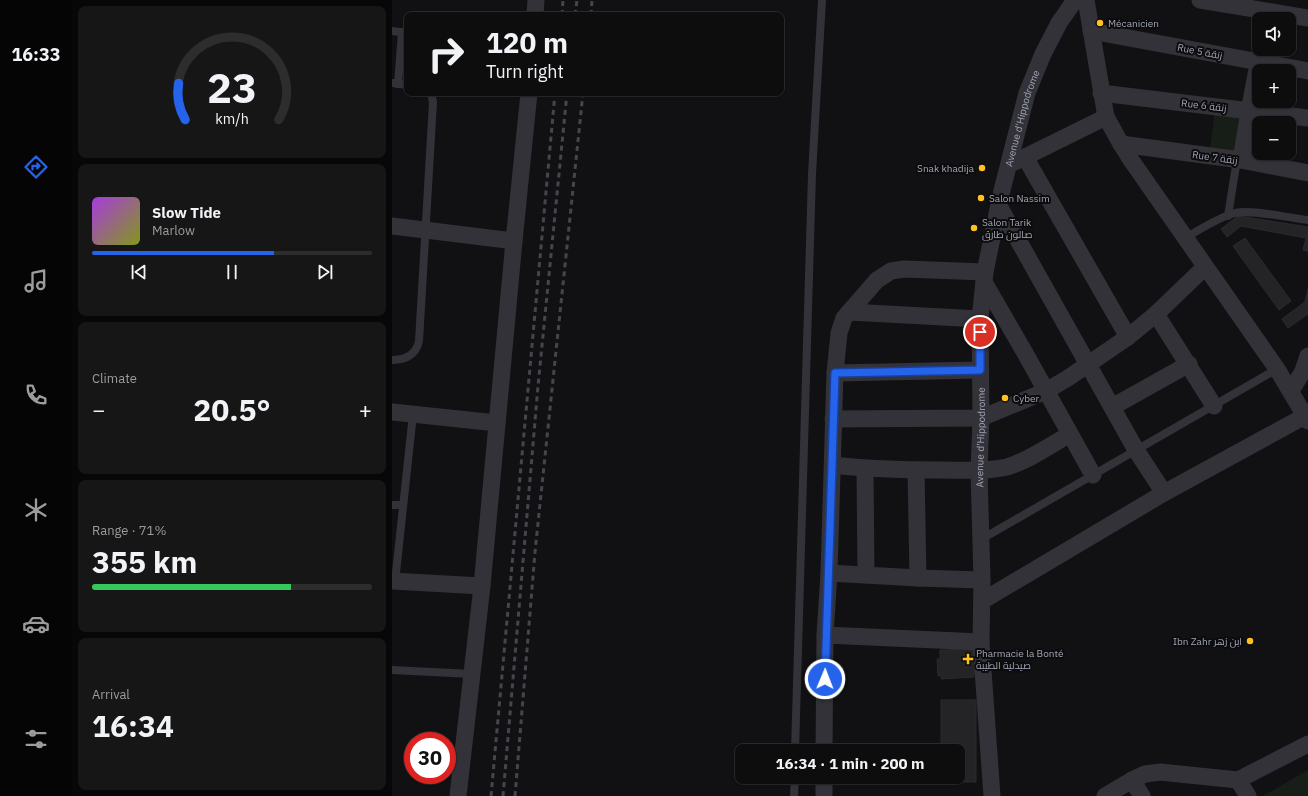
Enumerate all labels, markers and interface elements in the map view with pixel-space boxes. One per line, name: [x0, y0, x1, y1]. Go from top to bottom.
map controls: [1252, 12, 1296, 160]
button: sound: [1252, 12, 1296, 56]
place label: Mécanicien: [1108, 17, 1159, 30]
marker: Mécanicien: [1095, 18, 1105, 28]
text: 120 m: [486, 24, 568, 61]
icon: right: [420, 28, 472, 80]
street label: Rue 5 زنقة: [1176, 41, 1224, 62]
text: 16:33: [11, 43, 61, 66]
text: 23: [207, 60, 257, 114]
text: Turn right: [486, 60, 564, 83]
button: +: [1252, 64, 1296, 108]
street label: Avenue d'Hippodrome: [1002, 68, 1043, 168]
street label: Rue 6 زنقة: [1180, 96, 1227, 115]
text: km/h: [215, 109, 249, 128]
button: −: [1252, 116, 1296, 160]
street label: Rue 7 زنقة: [1191, 148, 1239, 167]
icon: directions: [22, 153, 50, 181]
place label: Snak khadija: [917, 162, 975, 175]
marker: Snak khadija: [977, 163, 987, 173]
place label: Salon Nassim: [989, 192, 1050, 205]
marker: Salon Nassim: [976, 193, 986, 203]
text: Slow Tide: [152, 203, 221, 222]
place label: Salon Tarik صالون طارق: [982, 216, 1032, 241]
text: Marlow: [152, 222, 195, 239]
marker: Salon Tarik صالون طارق: [969, 223, 979, 233]
icon: previous: [128, 261, 150, 283]
icon: pause: [221, 261, 243, 283]
icon: next: [314, 261, 336, 283]
icon: music: [22, 267, 50, 295]
pin: [963, 315, 997, 349]
icon: arrive: [969, 321, 991, 343]
text: Climate: [92, 370, 137, 387]
icon: phone: [22, 381, 50, 409]
street label: Avenue d'Hippodrome: [973, 387, 988, 488]
text: 20.5°: [193, 390, 271, 429]
place label: Cyber: [1013, 392, 1039, 405]
marker: Cyber: [1000, 393, 1010, 403]
text: −: [92, 395, 105, 424]
text: +: [359, 395, 372, 424]
icon: climate: [22, 496, 50, 524]
text: Range · 71%: [92, 522, 166, 539]
text: 355 km: [92, 542, 197, 581]
icon: car: [22, 610, 50, 638]
place label: Ibn Zahr ابن زهر: [1173, 635, 1242, 648]
marker: Ibn Zahr ابن زهر: [1245, 636, 1255, 646]
place label: Pharmacie la Bonté صيدلية الطيبة: [976, 647, 1064, 672]
marker: Pharmacie la Bonté صيدلية الطيبة: [963, 654, 973, 664]
position arrow: [804, 658, 846, 700]
text: Arrival: [92, 686, 130, 703]
text: 16:34: [92, 706, 174, 745]
icon: filters: [22, 725, 50, 753]
speed limit sign: 30: [404, 732, 456, 784]
text: 16:34 · 1 min · 200 m: [776, 754, 924, 773]

